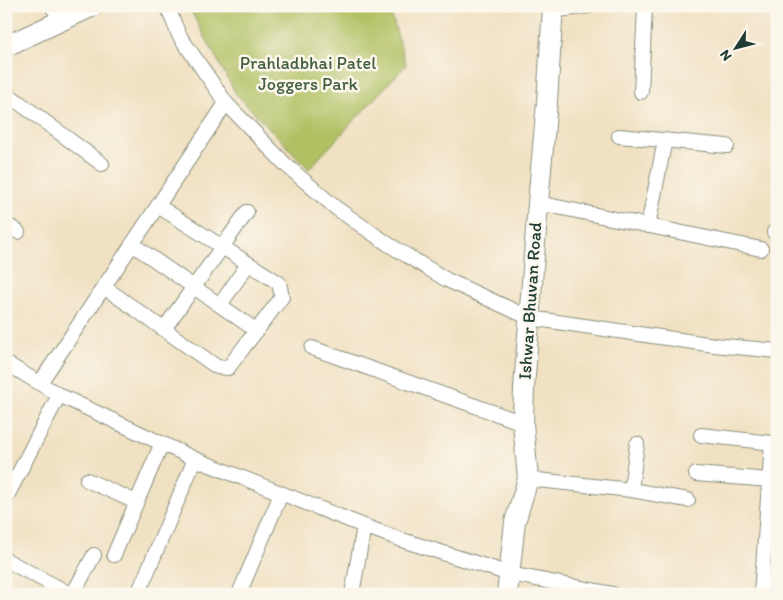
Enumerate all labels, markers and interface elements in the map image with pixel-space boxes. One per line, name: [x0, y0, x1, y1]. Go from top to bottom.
north arrow: [710, 22, 760, 72]
text: N: [716, 47, 736, 64]
park label: Prahladbhai Patel Joggers Park: [240, 52, 376, 95]
street label: Ishwar Bhuvan Road: [514, 221, 547, 380]

